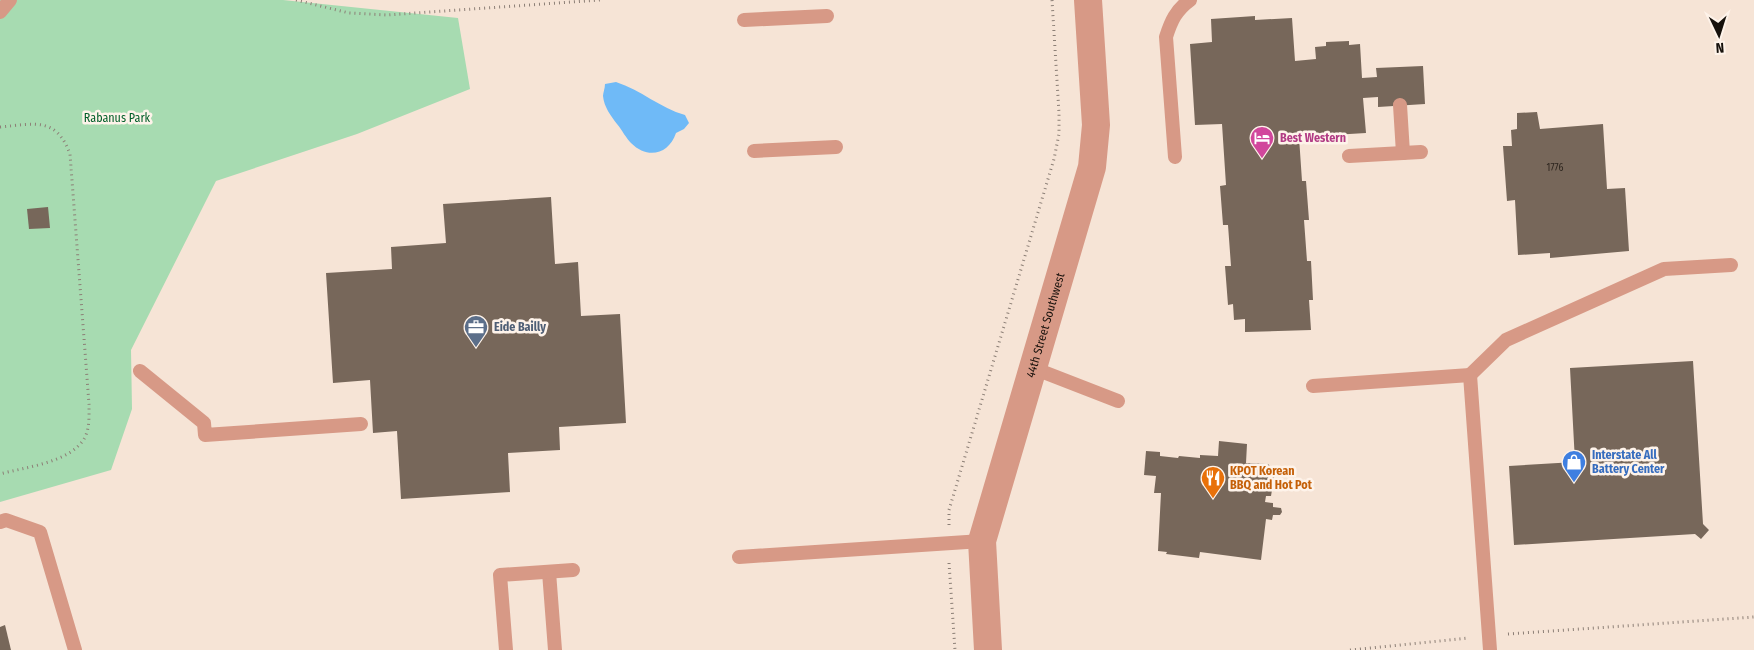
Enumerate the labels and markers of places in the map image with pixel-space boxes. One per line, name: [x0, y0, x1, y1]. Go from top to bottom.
hotel icon: Best Western: [1249, 125, 1275, 159]
place label: Best Western: [1280, 131, 1346, 145]
office icon: Eide Bailly: [463, 314, 489, 348]
place label: Eide Bailly: [494, 320, 546, 334]
place label: Interstate All Battery Center: [1592, 448, 1665, 476]
shop icon: Interstate All Battery Center: [1561, 449, 1587, 483]
place label: KPOT Korean BBQ and Hot Pot: [1230, 464, 1313, 492]
restaurant icon: KPOT Korean BBQ and Hot Pot: [1200, 465, 1226, 499]

